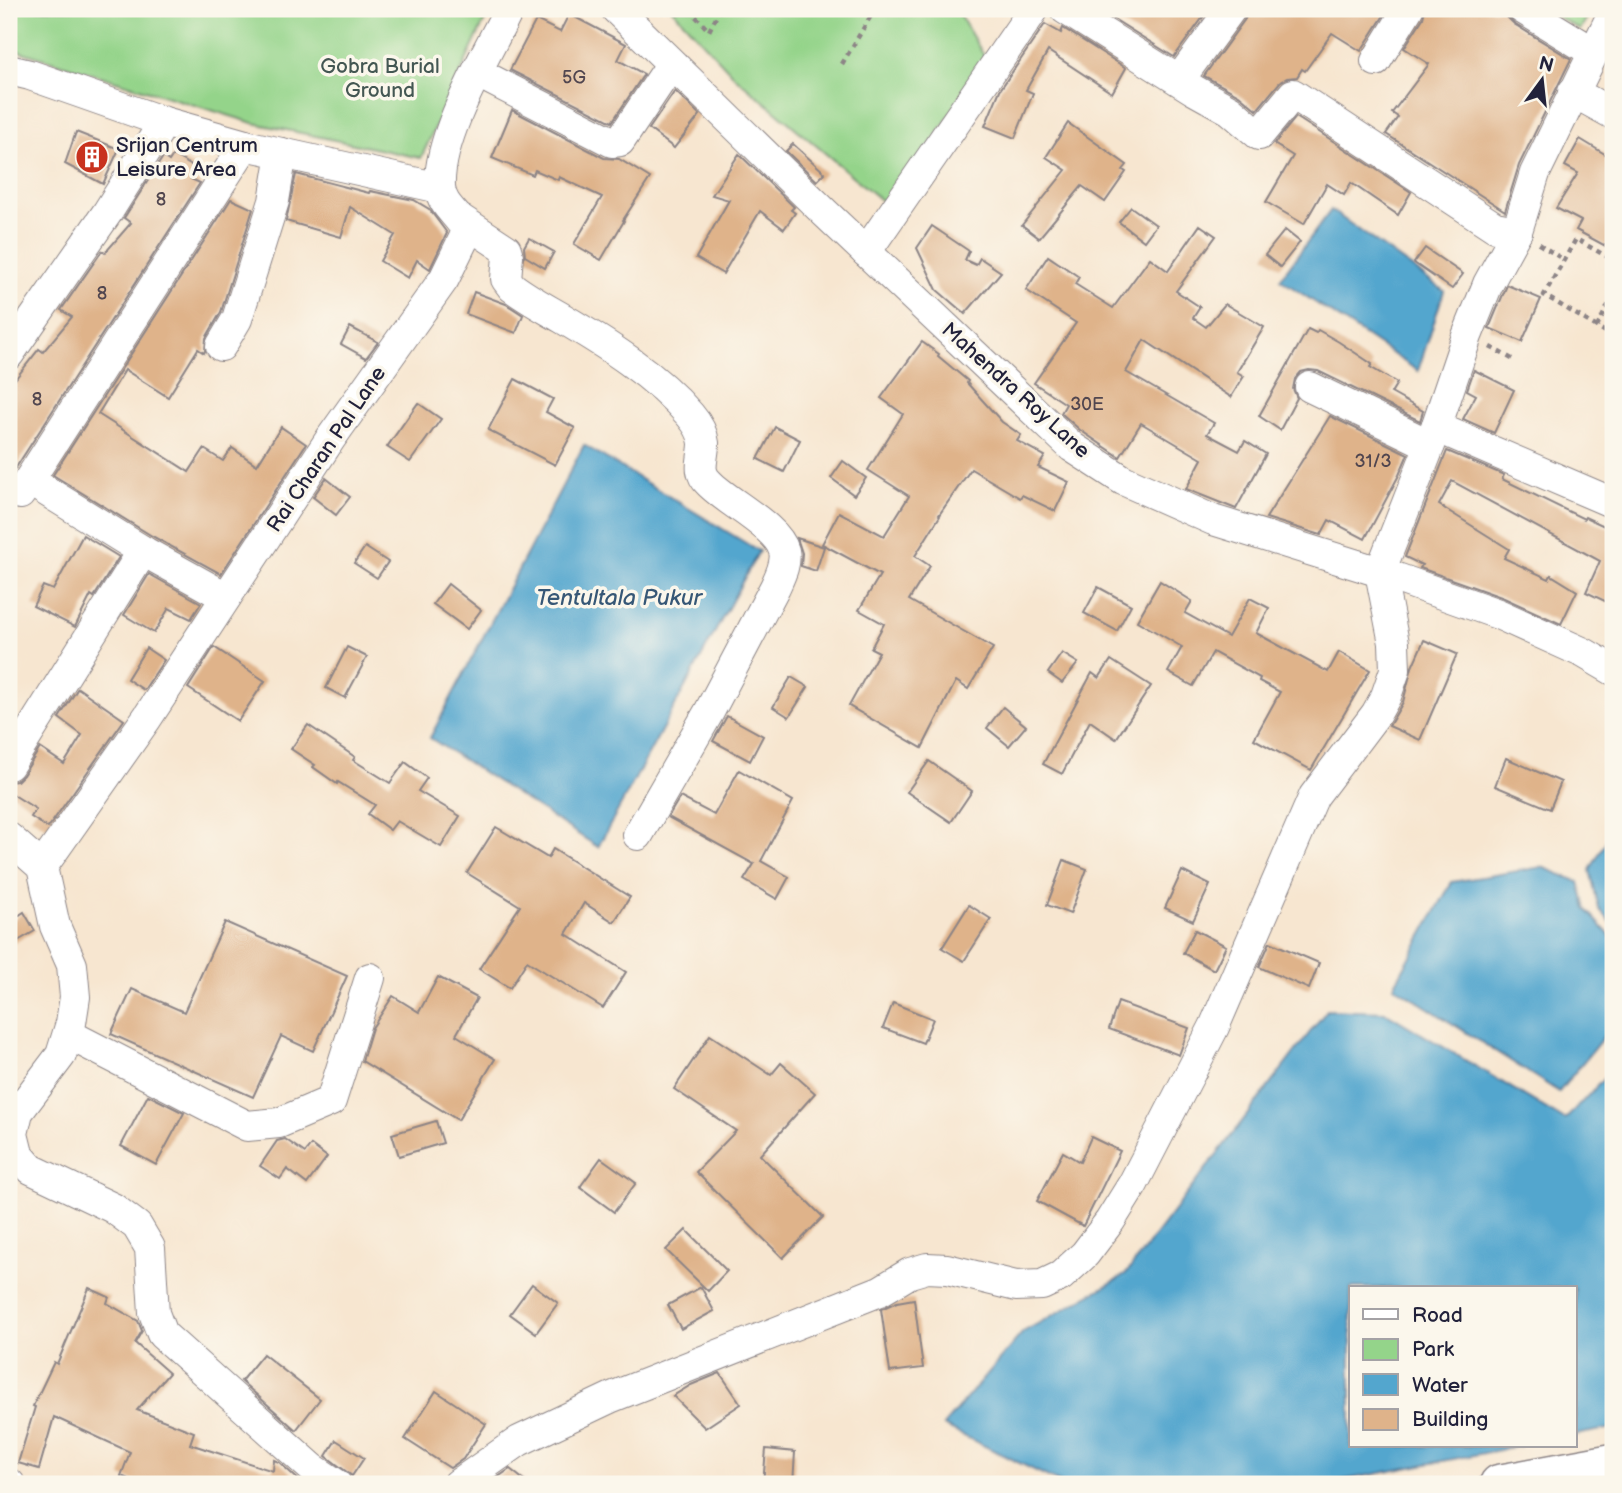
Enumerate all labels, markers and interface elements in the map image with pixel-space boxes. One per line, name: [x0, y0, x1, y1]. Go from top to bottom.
north arrow: [1506, 46, 1576, 116]
text: N: [1536, 52, 1556, 78]
park label: Gobra Burial Ground: [320, 54, 440, 103]
house number: 5G: [562, 67, 586, 88]
place label: Srijan Centrum Leisure Area: [116, 133, 258, 182]
building icon: Srijan Centrum Leisure Area: [73, 138, 111, 176]
house number: 8: [156, 189, 166, 210]
house number: 8: [97, 283, 107, 304]
street label: Mahendra Roy Lane: [936, 317, 1095, 463]
street label: Rai Charan Pal Lane: [262, 362, 391, 537]
house number: 8: [32, 389, 42, 410]
house number: 30E: [1070, 394, 1104, 415]
house number: 31/3: [1354, 451, 1392, 472]
water label: Tentultala Pukur: [536, 584, 704, 612]
legend: [1349, 1286, 1576, 1448]
text: Road: [1412, 1303, 1463, 1328]
text: Park: [1412, 1337, 1455, 1362]
text: Water: [1412, 1373, 1468, 1398]
text: Building: [1412, 1407, 1488, 1432]

